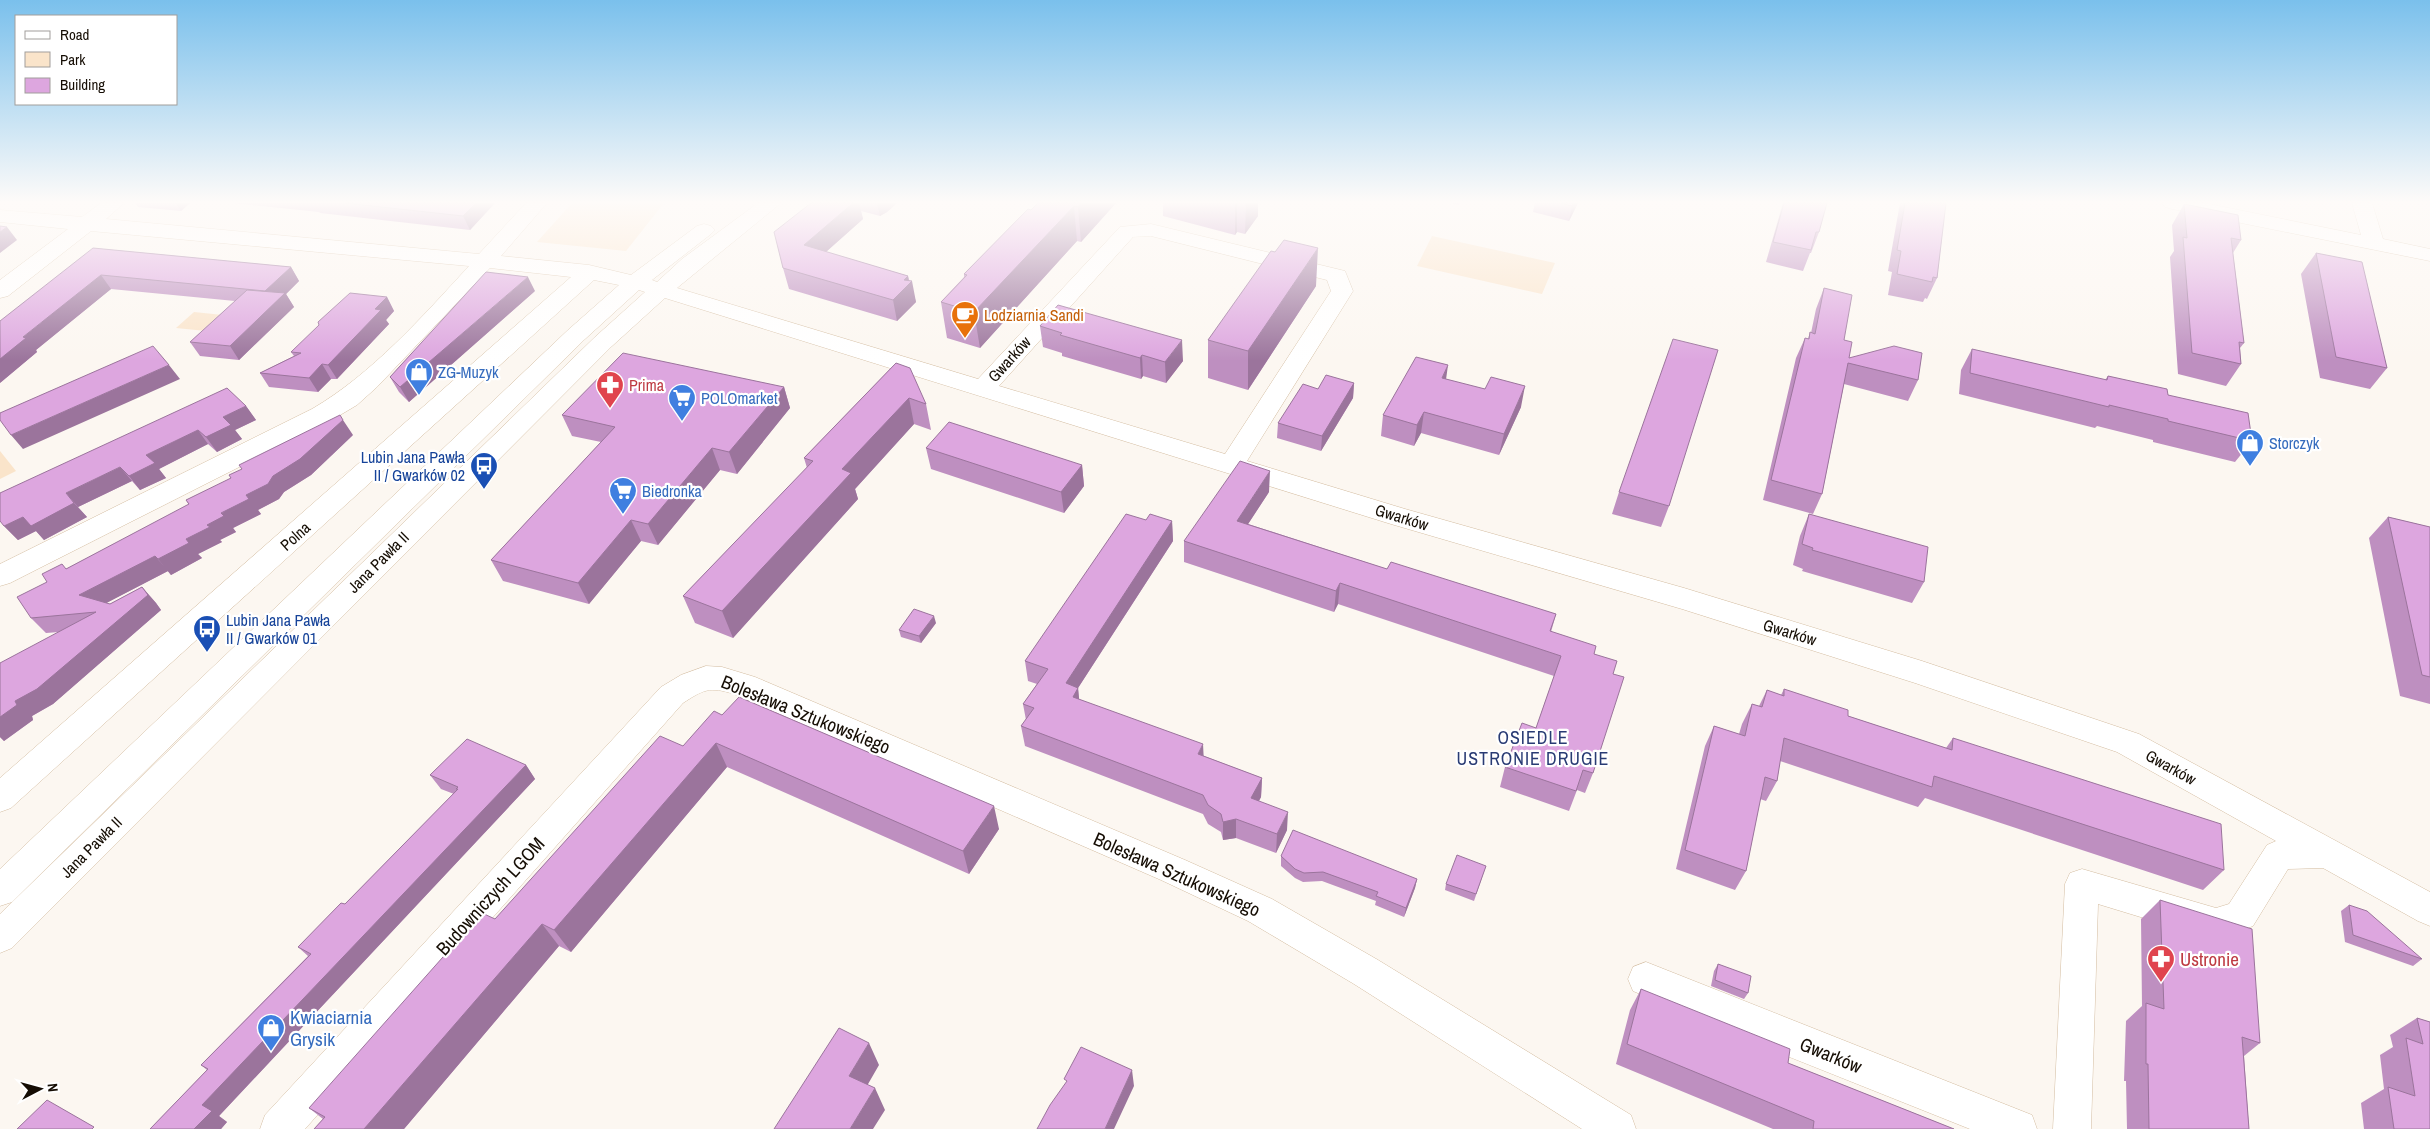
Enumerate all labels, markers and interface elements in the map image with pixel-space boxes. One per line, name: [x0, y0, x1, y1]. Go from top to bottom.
legend: [15, 15, 178, 105]
text: Road: [60, 24, 89, 45]
text: Park: [60, 49, 86, 70]
text: Building: [60, 74, 105, 95]
cafe icon: Lodziarnia Sandi: [950, 300, 980, 339]
place label: Lodziarnia Sandi: [984, 304, 1084, 326]
street label: Gwarków: [983, 331, 1036, 387]
shop icon: ZG-Muzyk: [404, 357, 434, 396]
place label: ZG-Muzyk: [438, 361, 499, 383]
pharmacy icon: Prima: [595, 370, 625, 409]
place label: Prima: [629, 374, 665, 396]
supermarket icon: POLOmarket: [667, 383, 697, 422]
place label: POLOmarket: [701, 387, 778, 409]
shop icon: Storczyk: [2235, 428, 2265, 467]
place label: Storczyk: [2269, 432, 2320, 454]
place label: Lubin Jana Pawła II / Gwarków 02: [361, 446, 466, 486]
bus stop icon: Lubin Jana Pawła II / Gwarków 02: [469, 451, 499, 490]
supermarket icon: Biedronka: [608, 476, 638, 515]
place label: Biedronka: [642, 480, 703, 502]
street label: Gwarków: [1373, 498, 1432, 536]
street label: Polna: [275, 516, 315, 555]
street label: Jana Pawła II: [342, 526, 414, 598]
place label: Lubin Jana Pawła II / Gwarków 01: [226, 609, 331, 649]
street label: Gwarków: [1761, 613, 1820, 651]
bus stop icon: Lubin Jana Pawła II / Gwarków 01: [192, 614, 222, 653]
street label: Bolesława Sztukowskiego: [718, 668, 894, 760]
district label: OSIEDLE USTRONIE DRUGIE: [1457, 725, 1609, 771]
street label: Gwarków: [2142, 744, 2201, 790]
street label: Jana Pawła II: [55, 811, 127, 883]
street label: Bolesława Sztukowskiego: [1089, 825, 1265, 923]
street label: Budowniczych LGOM: [430, 831, 550, 961]
pharmacy icon: Ustronie: [2146, 944, 2176, 983]
place label: Ustronie: [2180, 946, 2239, 972]
place label: Kwiaciarnia Grysik: [290, 1004, 373, 1052]
shop icon: Kwiaciarnia Grysik: [256, 1013, 286, 1052]
street label: Gwarków: [1796, 1031, 1867, 1079]
north arrow: [15, 1064, 65, 1114]
text: N: [44, 1083, 62, 1093]

